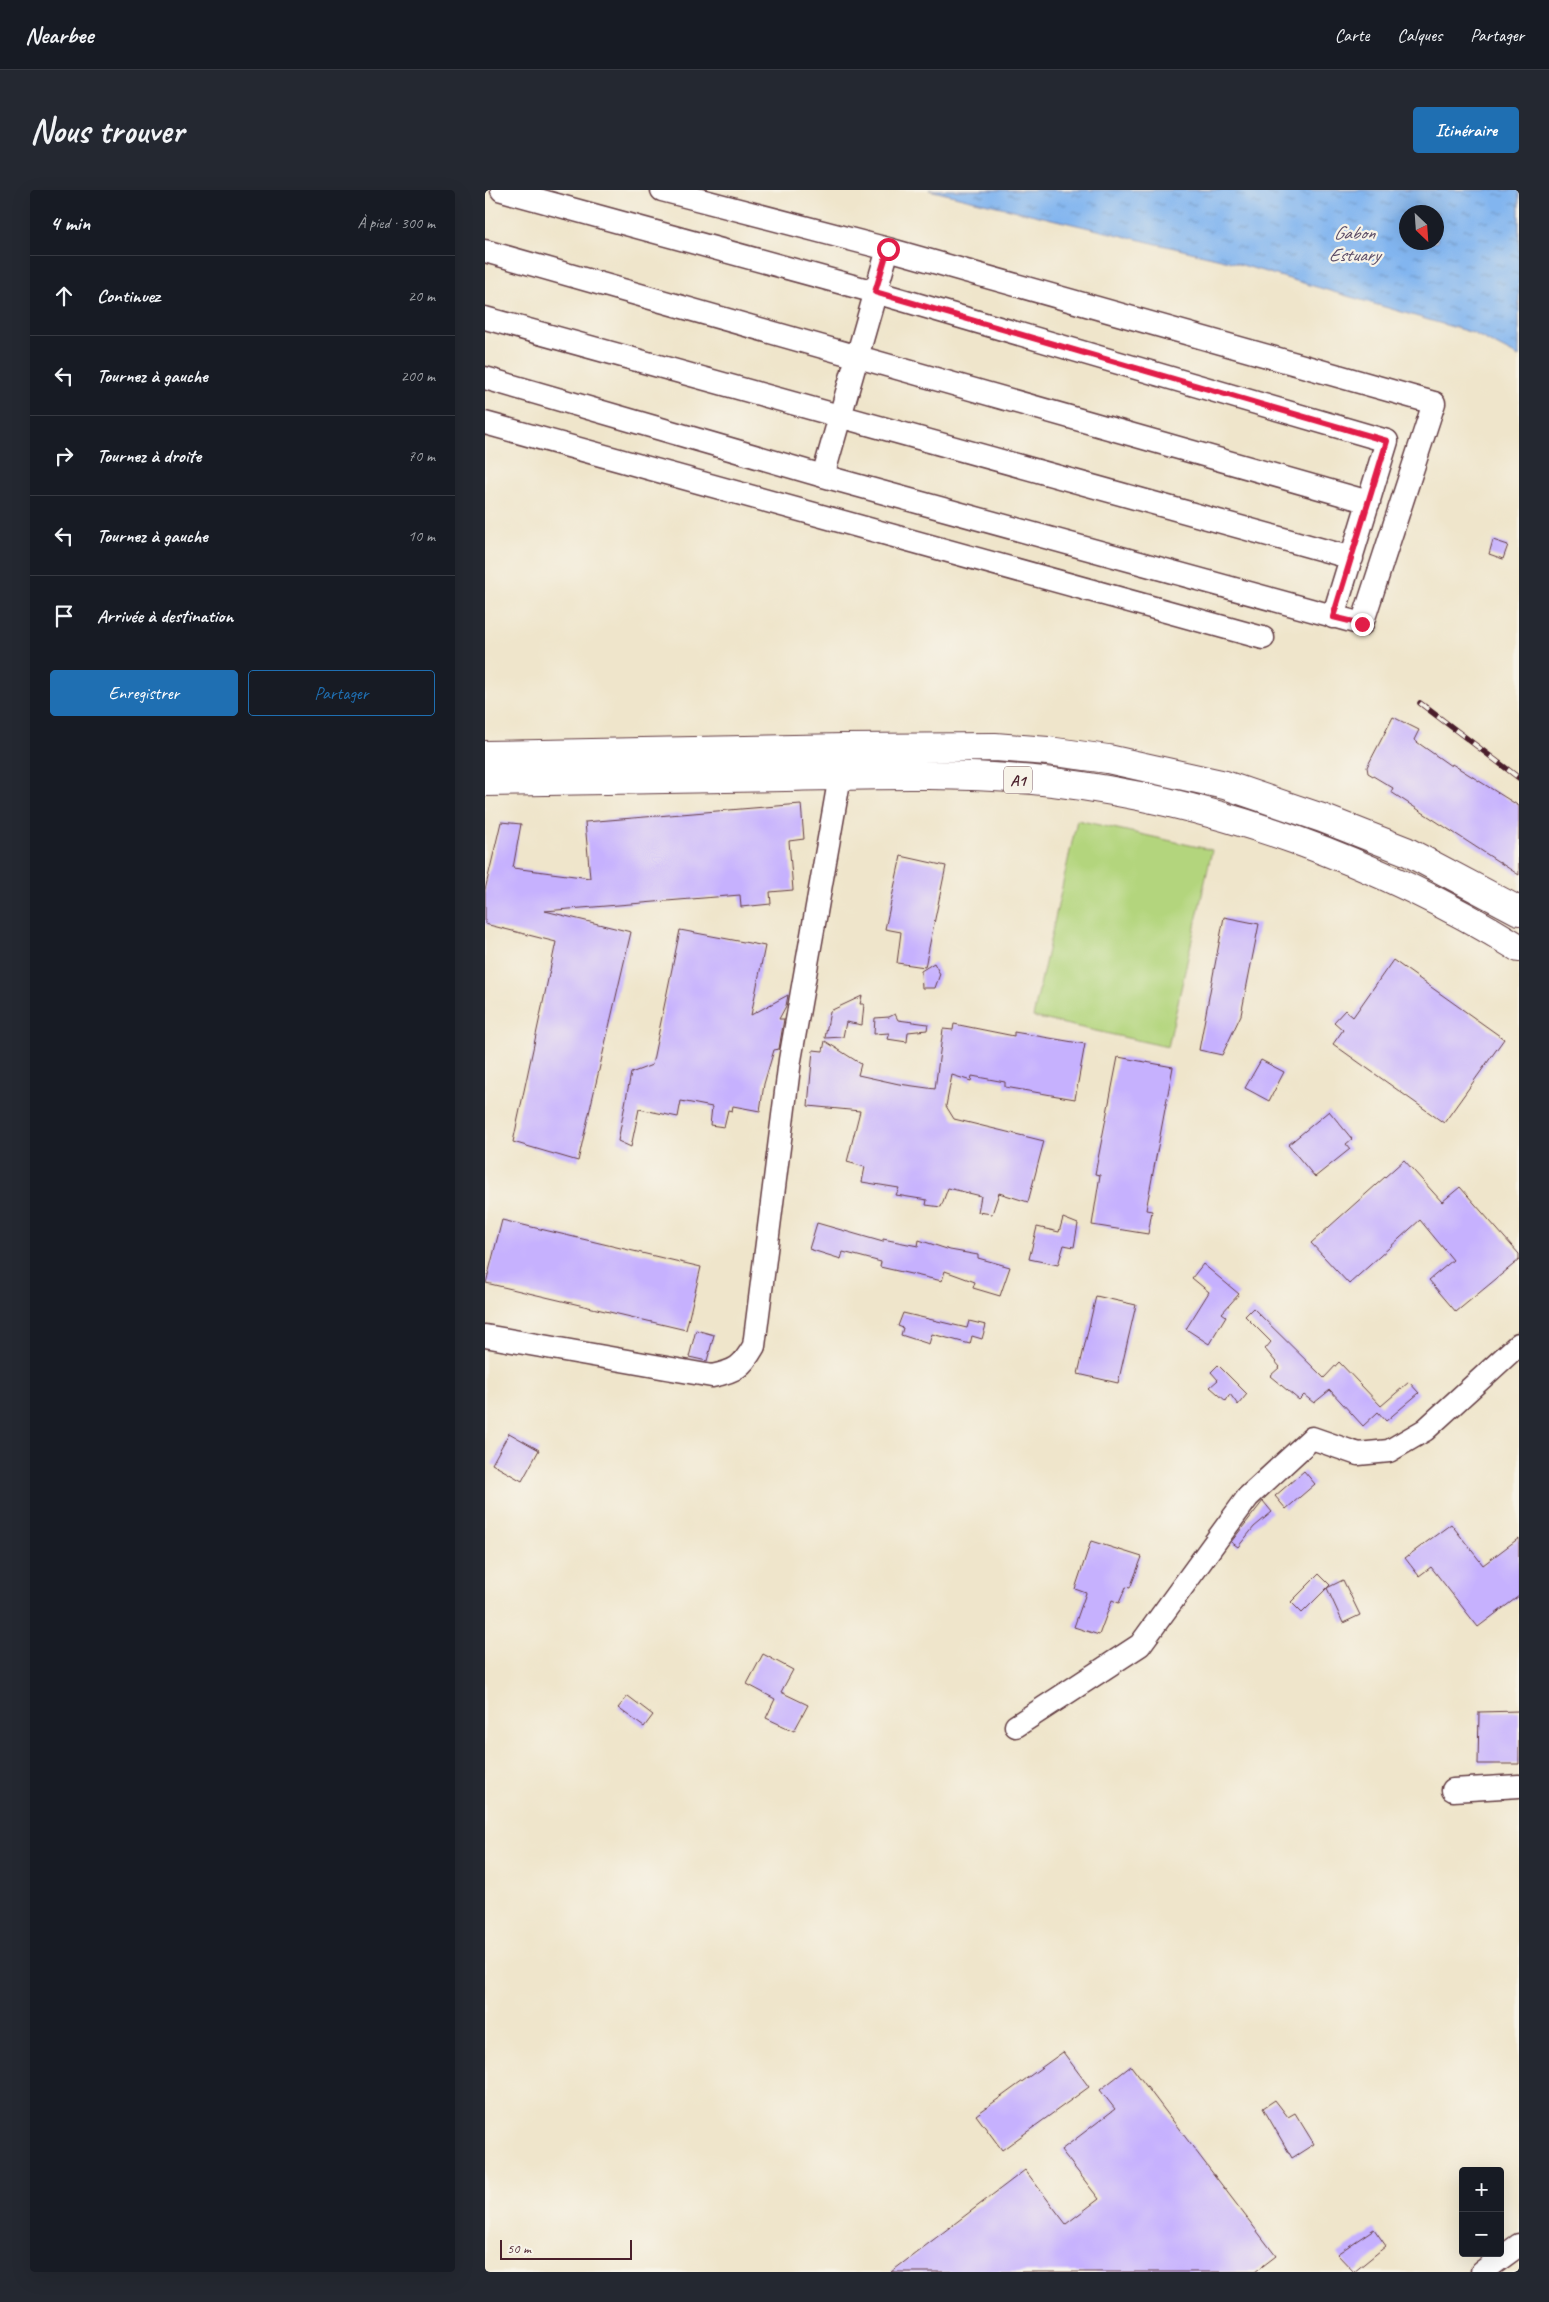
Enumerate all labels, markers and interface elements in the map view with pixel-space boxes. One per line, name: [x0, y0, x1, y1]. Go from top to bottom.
text: Nearbee: [25, 20, 93, 50]
text: Carte: [1335, 24, 1369, 46]
text: Calques: [1397, 24, 1442, 46]
text: Partager: [1470, 24, 1524, 46]
button: Itinéraire: [1413, 107, 1519, 153]
text: Nous trouver: [30, 108, 184, 153]
north arrow: [1399, 205, 1444, 250]
text: 4 min: [50, 210, 90, 236]
text: À pied · 300 m: [357, 213, 435, 233]
water label: Gabon Estuary: [1329, 221, 1383, 267]
route start: [877, 238, 900, 261]
icon: ahead: [50, 282, 78, 310]
text: Continuez: [97, 284, 160, 308]
text: 20 m: [408, 286, 435, 306]
icon: left: [50, 362, 78, 390]
text: Tournez à gauche: [97, 364, 208, 388]
text: 200 m: [401, 366, 435, 386]
icon: right: [50, 442, 78, 470]
text: Tournez à droite: [97, 444, 201, 468]
text: 70 m: [408, 446, 435, 466]
icon: left: [50, 522, 78, 550]
text: Tournez à gauche: [97, 524, 208, 548]
text: 10 m: [408, 526, 435, 546]
icon: arrive: [50, 602, 78, 630]
text: Arrivée à destination: [97, 604, 233, 628]
route end: [1351, 613, 1374, 636]
button: Enregistrer: [50, 670, 238, 716]
button: Partager: [248, 670, 435, 716]
road number: A1: [1004, 766, 1032, 794]
map controls: [1459, 2167, 1504, 2257]
button: +: [1459, 2167, 1504, 2212]
button: −: [1459, 2212, 1504, 2257]
scale bar: [500, 2237, 633, 2260]
text: 50 m: [507, 2240, 531, 2257]

